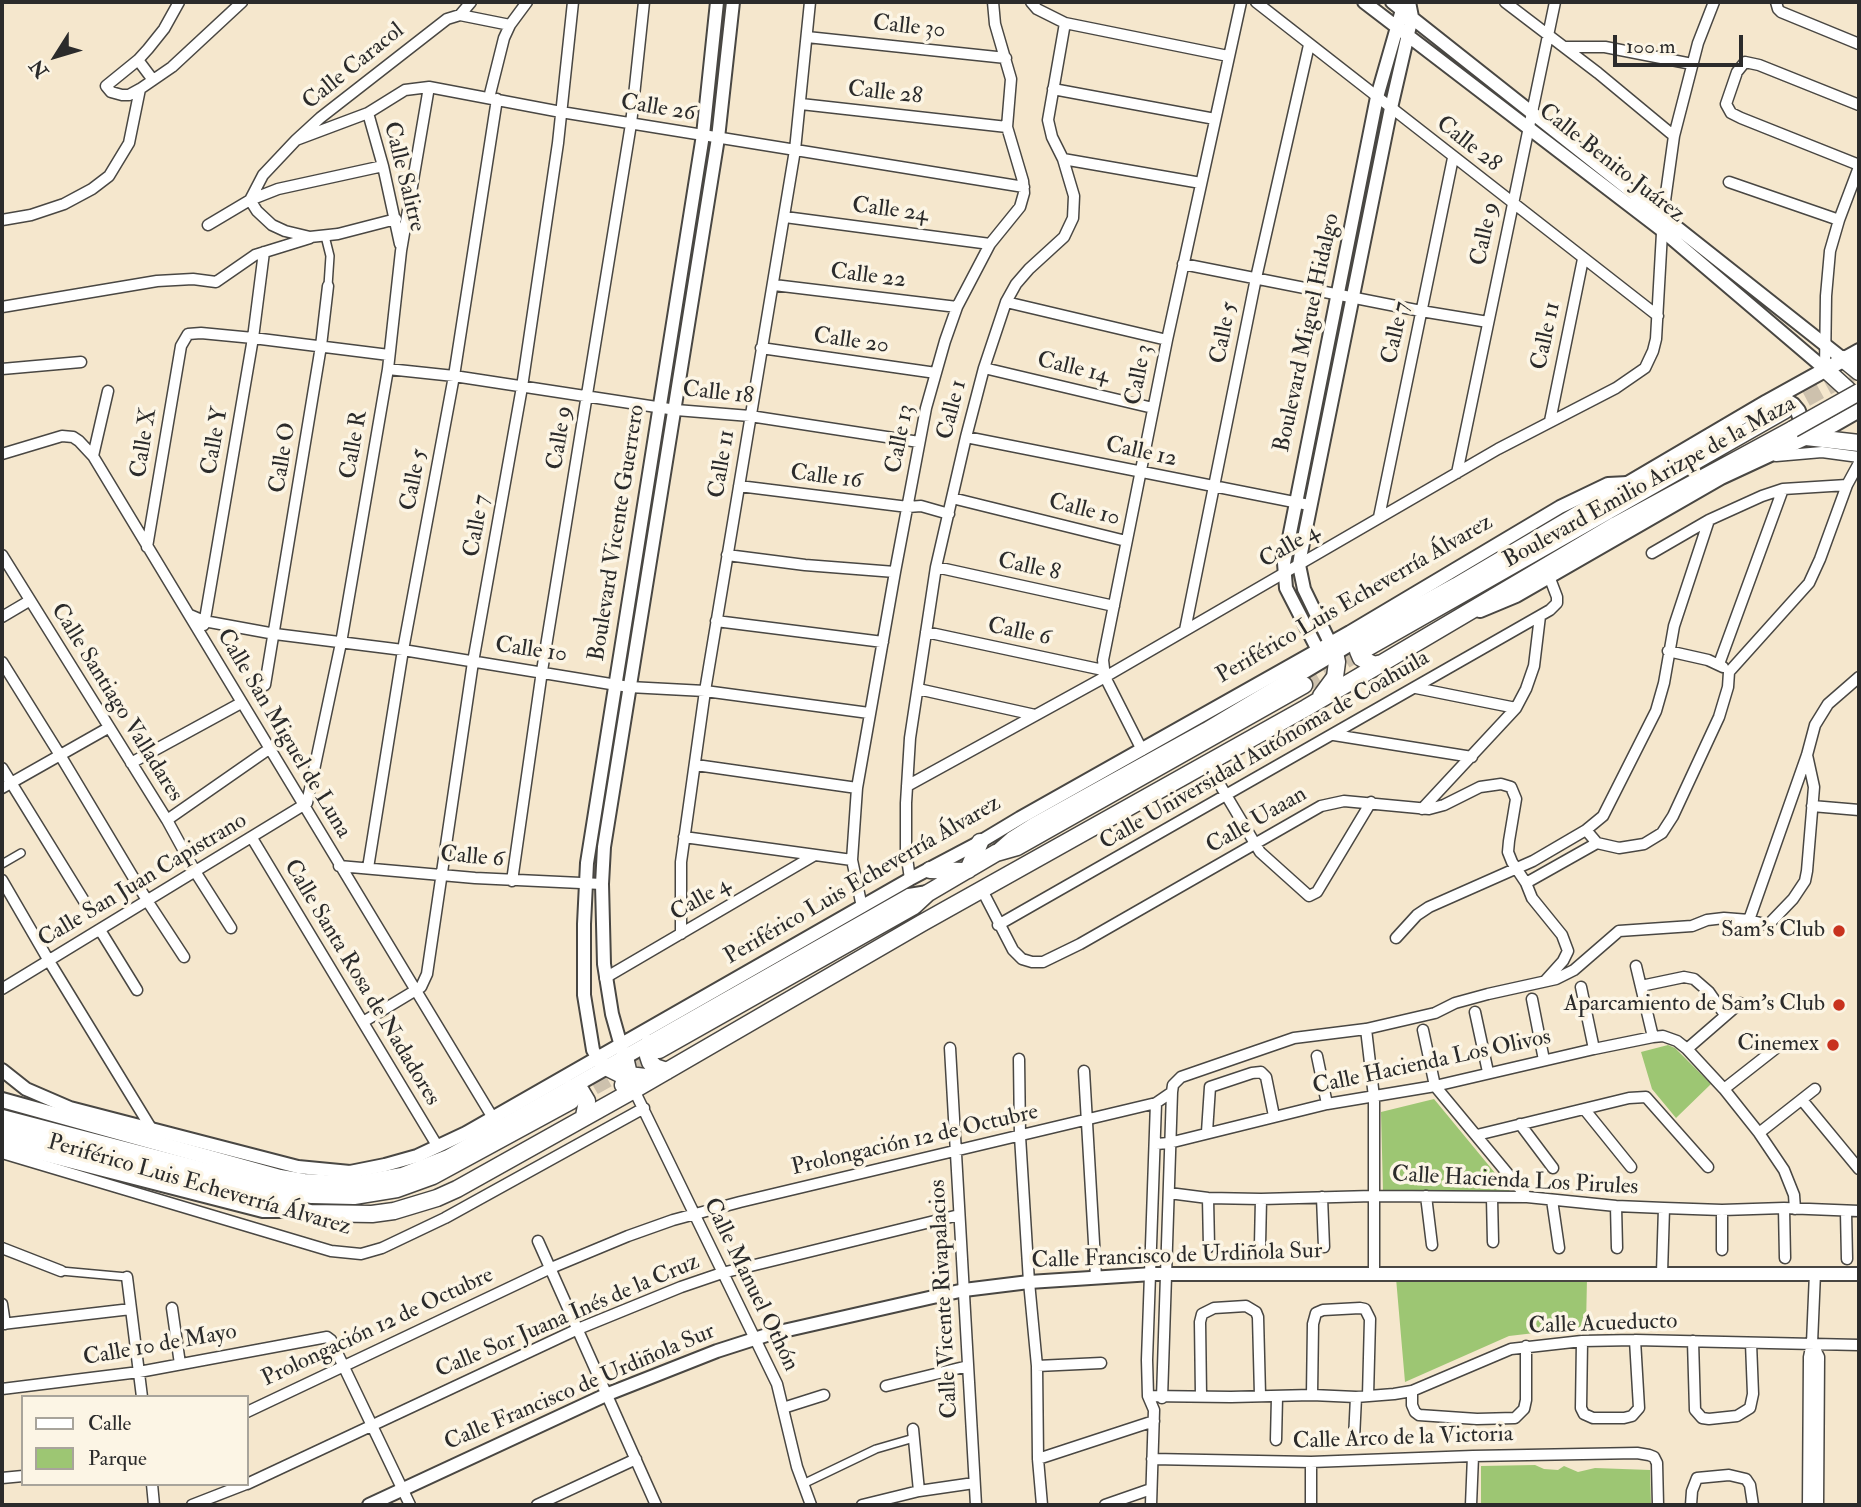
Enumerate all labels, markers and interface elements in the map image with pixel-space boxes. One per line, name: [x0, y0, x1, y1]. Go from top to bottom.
street label: Calle 30: [871, 10, 947, 46]
street label: Calle Caracol: [298, 18, 410, 116]
north arrow: [21, 21, 91, 91]
scale bar: [1616, 21, 1745, 65]
text: 100 m: [1626, 33, 1676, 60]
text: N: [25, 55, 54, 83]
street label: Calle 28: [846, 76, 924, 112]
street label: Calle 26: [619, 89, 697, 129]
street label: Calle Benito Juárez: [1533, 98, 1689, 230]
street label: Calle 28: [1430, 111, 1506, 179]
street label: Calle Salitre: [376, 119, 430, 235]
street label: Calle 24: [850, 193, 930, 229]
street label: Calle 9: [1466, 200, 1506, 268]
street label: Boulevard Miguel Hidalgo: [1269, 211, 1347, 455]
street label: Calle 22: [829, 259, 907, 295]
street label: Calle 7: [1377, 299, 1417, 367]
street label: Calle 11: [1526, 299, 1568, 373]
street label: Calle 5: [1205, 300, 1245, 366]
street label: Calle 20: [812, 323, 890, 361]
street label: Calle 3: [1121, 342, 1159, 408]
street label: Calle 14: [1034, 347, 1112, 391]
street label: Calle 18: [681, 377, 755, 411]
street label: Calle 1: [932, 377, 974, 443]
street label: Boulevard Emilio Arizpe de la Maza: [1499, 391, 1801, 575]
street label: Calle 13: [881, 402, 921, 476]
street label: Boulevard Vicente Guerrero: [584, 403, 652, 663]
street label: Calle 9: [542, 404, 580, 472]
street label: Calle Y: [196, 405, 236, 477]
street label: Calle X: [126, 406, 164, 480]
street label: Calle R: [335, 409, 375, 481]
street label: Calle O: [265, 421, 303, 495]
street label: Calle 11: [704, 428, 742, 500]
street label: Calle 12: [1103, 432, 1179, 474]
street label: Calle 5: [395, 447, 435, 513]
street label: Calle 16: [789, 460, 863, 496]
street label: Calle 10: [1046, 489, 1122, 533]
street label: Calle 7: [459, 493, 497, 559]
street label: Periférico Luis Echeverría Álvarez: [1212, 509, 1498, 691]
street label: Calle 4: [1255, 519, 1325, 575]
street label: Calle 8: [995, 548, 1063, 588]
street label: Calle Santiago Valladares: [44, 599, 188, 807]
street label: Calle 6: [985, 613, 1053, 653]
street label: Calle San Miguel de Luna: [210, 624, 356, 844]
street label: Calle 10: [493, 632, 569, 670]
street label: Calle Universidad Autónoma de Coahuila: [1095, 645, 1435, 857]
street label: Calle Uaaan: [1202, 781, 1312, 861]
street label: Periférico Luis Echeverría Álvarez: [720, 790, 1006, 972]
street label: Calle San Juan Capistrano: [34, 808, 252, 954]
street label: Calle 6: [439, 841, 505, 875]
street label: Calle Santa Rosa de Nadadores: [277, 855, 445, 1111]
street label: Calle 4: [666, 872, 736, 928]
place label: Sam's Club: [1721, 917, 1825, 945]
marker: Sam's Club: [1831, 923, 1847, 939]
place label: Aparcamiento de Sam's Club: [1564, 991, 1825, 1019]
marker: Aparcamiento de Sam's Club: [1831, 997, 1847, 1013]
street label: Calle Hacienda Los Olivos: [1310, 1024, 1554, 1102]
place label: Cinemex: [1737, 1031, 1819, 1059]
marker: Cinemex: [1825, 1037, 1841, 1053]
street label: Prolongación 12 de Octubre: [789, 1099, 1041, 1183]
street label: Periférico Luis Echeverría Álvarez: [44, 1129, 354, 1243]
street label: Calle Hacienda Los Pirules: [1391, 1162, 1639, 1202]
street label: Calle Vicente Rivapalacios: [925, 1179, 965, 1419]
street label: Calle Manuel Othón: [696, 1194, 804, 1376]
street label: Calle Francisco de Urdiñola Sur: [1031, 1238, 1323, 1276]
street label: Calle Sor Juana Inés de la Cruz: [432, 1249, 704, 1385]
street label: Prolongación 12 de Octubre: [258, 1262, 498, 1394]
street label: Calle Acueducto: [1528, 1309, 1678, 1341]
street label: Calle Francisco de Urdiñola Sur: [441, 1318, 719, 1458]
street label: Calle 10 de Mayo: [81, 1319, 239, 1373]
legend: [21, 1395, 248, 1486]
text: Calle: [88, 1410, 131, 1437]
street label: Calle Arco de la Victoria: [1292, 1421, 1514, 1457]
text: Parque: [88, 1445, 147, 1472]

